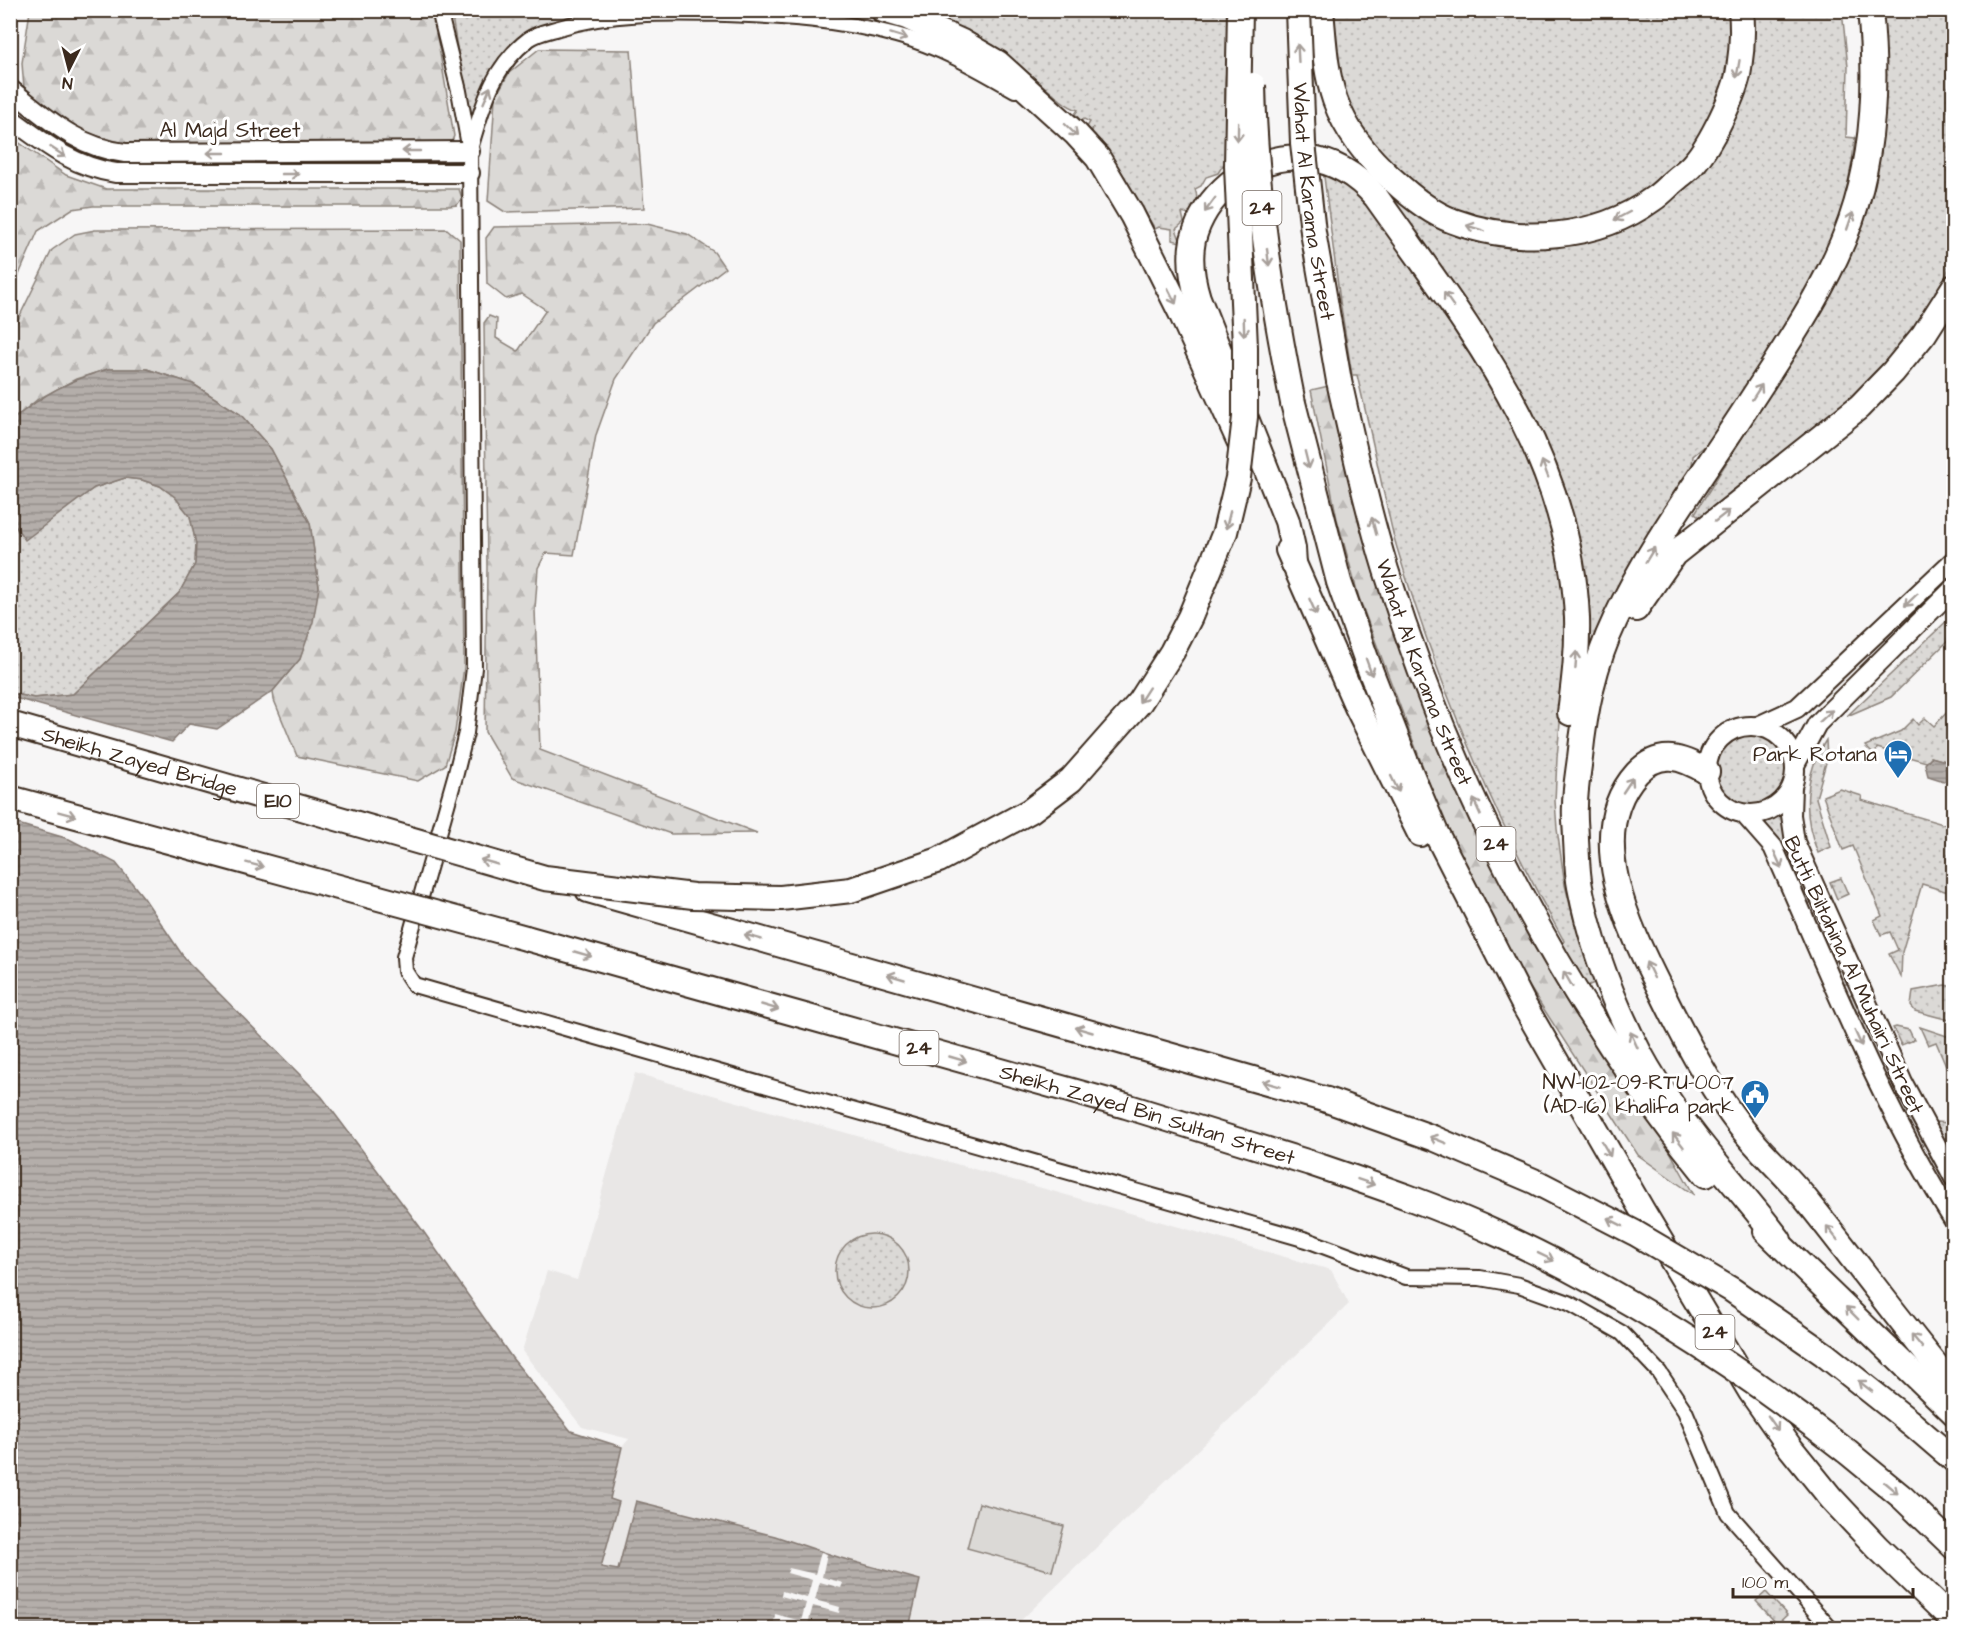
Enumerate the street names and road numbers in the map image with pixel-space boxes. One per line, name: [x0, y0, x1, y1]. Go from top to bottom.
street label: Wahat Al Karama Street: [1286, 82, 1343, 323]
street label: Al Majd Street: [160, 116, 301, 145]
road number: 24: [1242, 191, 1282, 225]
street label: Wahat Al Karama Street: [1369, 556, 1480, 790]
street label: Sheikh Zayed Bridge: [39, 719, 241, 803]
road number: E10: [257, 784, 299, 818]
road number: 24: [1476, 827, 1516, 861]
street label: Butti Biltahina Al Muhairi Street: [1777, 831, 1931, 1119]
road number: 24: [900, 1031, 938, 1065]
street label: Sheikh Zayed Bin Sultan Street: [996, 1057, 1299, 1172]
road number: 24: [1696, 1315, 1734, 1349]

